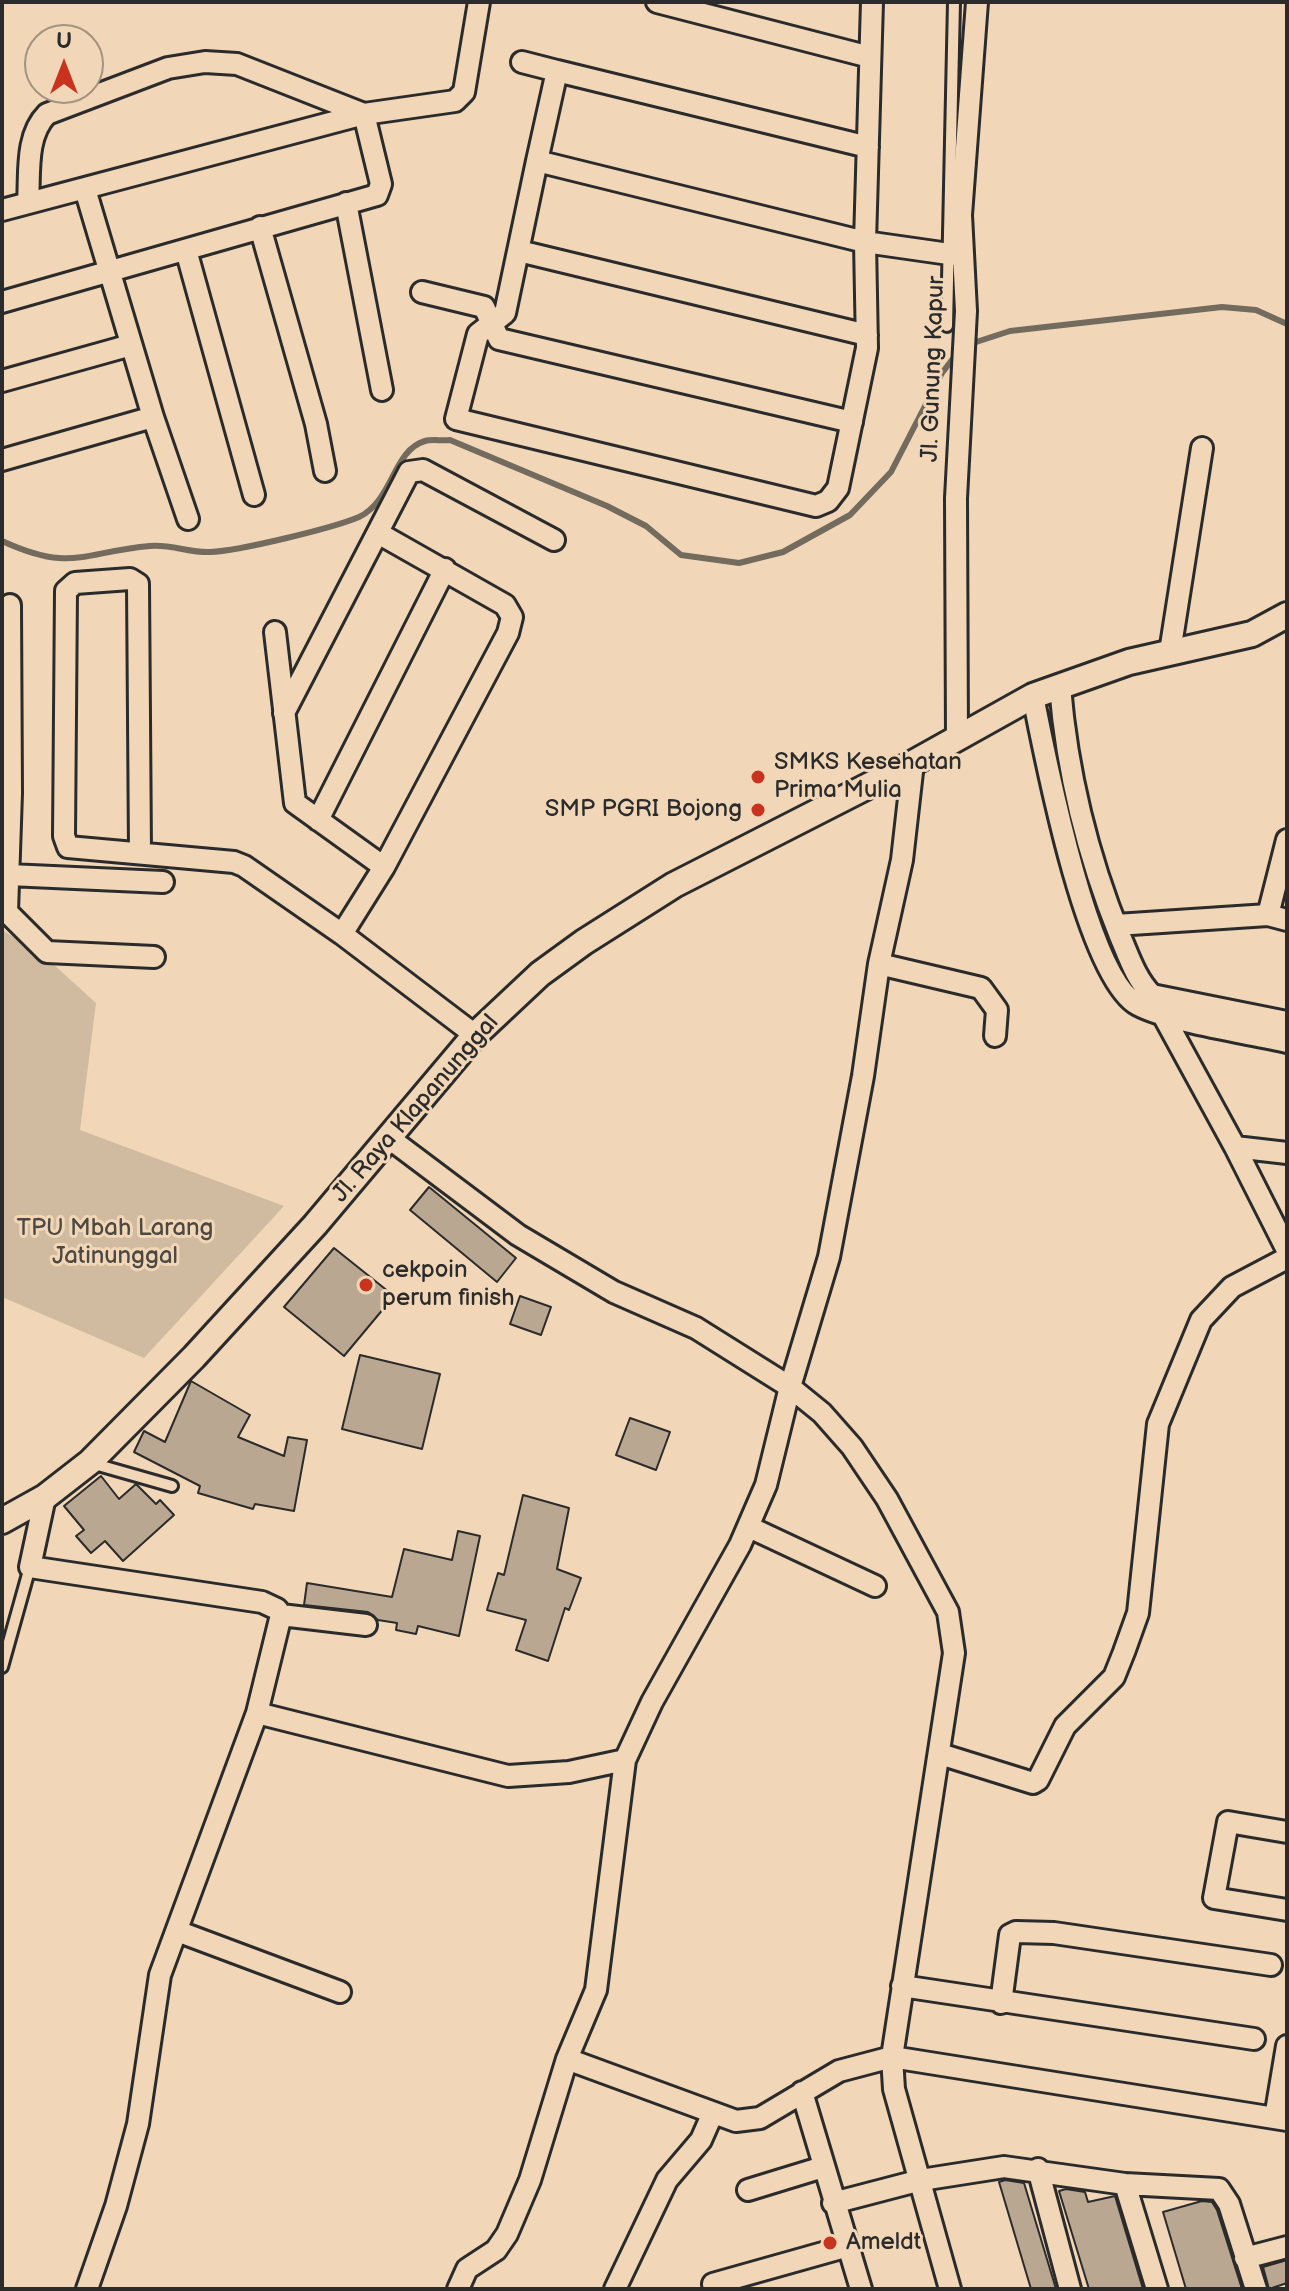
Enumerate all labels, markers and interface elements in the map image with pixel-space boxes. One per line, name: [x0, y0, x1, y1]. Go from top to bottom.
north arrow: [24, 24, 104, 104]
text: U: [56, 28, 72, 55]
street label: Jl. Gunung Kapur: [916, 276, 952, 462]
place label: SMKS Kesehatan Prima Mulia: [774, 749, 962, 805]
marker: SMKS Kesehatan Prima Mulia: [749, 768, 767, 786]
place label: SMP PGRI Bojong: [545, 796, 742, 824]
marker: SMP PGRI Bojong: [749, 801, 767, 819]
street label: Jl. Raya Klapanunggal: [327, 1009, 505, 1209]
park label: TPU Mbah Larang Jatinunggal: [17, 1215, 213, 1271]
place label: cekpoin perum finish: [382, 1257, 514, 1313]
marker: cekpoin perum finish: [357, 1276, 375, 1294]
place label: Ameldt: [846, 2229, 921, 2257]
marker: Ameldt: [821, 2234, 839, 2252]

